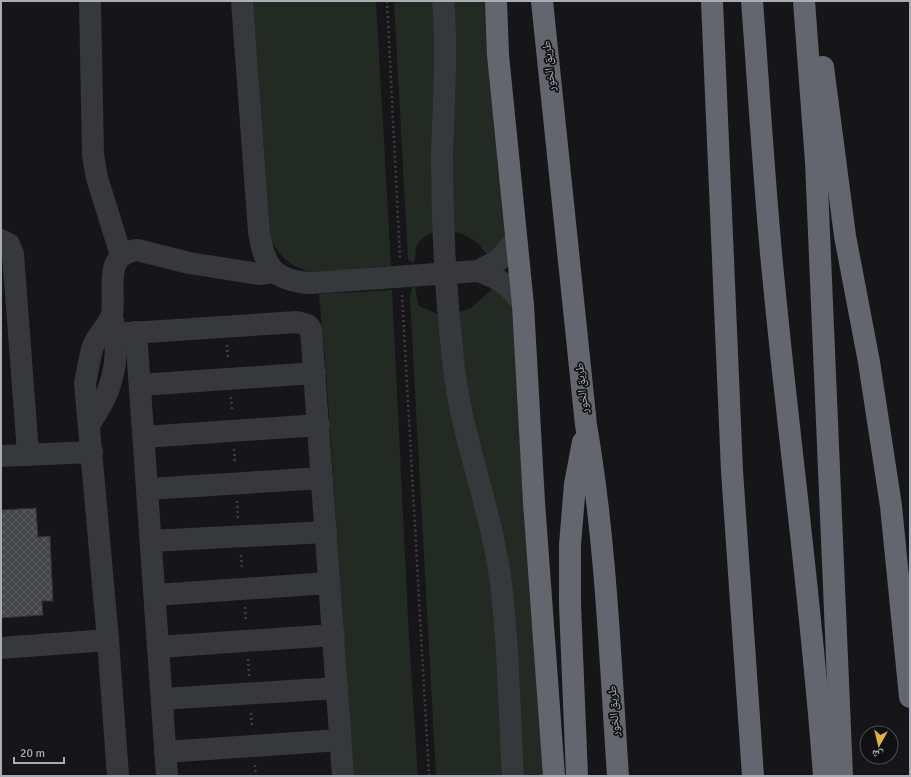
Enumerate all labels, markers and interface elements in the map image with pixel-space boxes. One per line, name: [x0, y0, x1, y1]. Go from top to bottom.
street label: طريق الخور: [539, 40, 559, 93]
street label: طريق الخور: [572, 362, 592, 415]
street label: طريق الخور: [605, 685, 623, 738]
north arrow: [859, 725, 899, 765]
scale bar: [14, 739, 64, 765]
text: 20 m: [20, 746, 45, 761]
text: ش: [871, 746, 885, 762]

